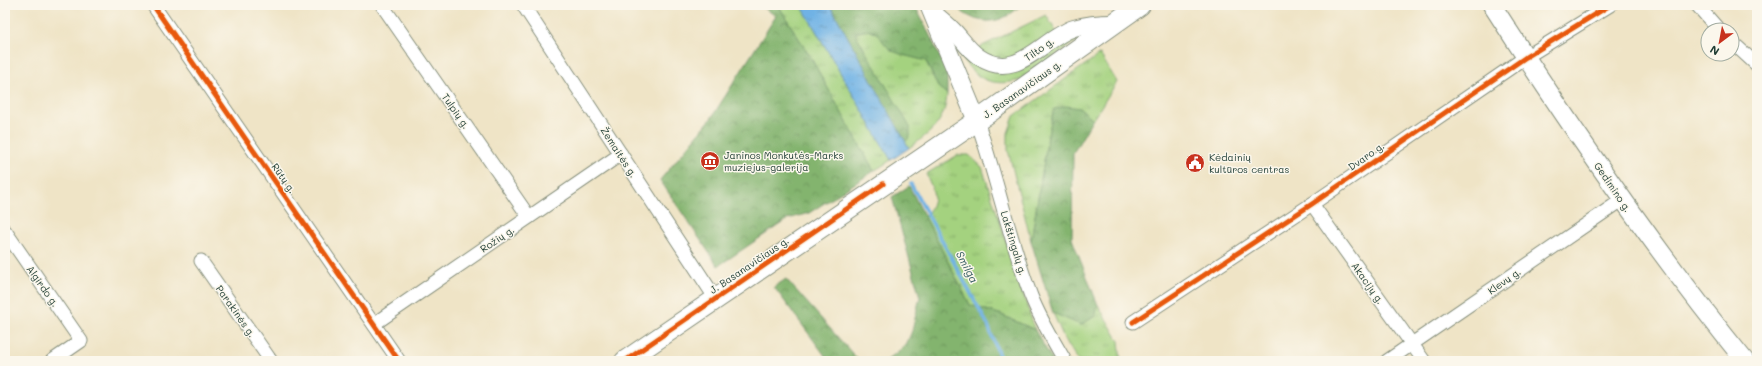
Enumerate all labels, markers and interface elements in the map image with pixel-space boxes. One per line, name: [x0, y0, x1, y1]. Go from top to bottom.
north arrow: [1700, 22, 1740, 62]
street label: Tilto g.: [1021, 34, 1057, 64]
text: N: [1707, 42, 1722, 59]
street label: J. Basanavičiaus g.: [980, 57, 1064, 121]
street label: Tulpių g.: [439, 91, 473, 132]
street label: Žemaitės g.: [597, 124, 641, 180]
street label: Dvaro g.: [1345, 138, 1387, 174]
place label: Janinos Monkutės-Marks muziejus-galerija: [724, 148, 843, 174]
museum icon: Janinos Monkutės-Marks muziejus-galerija: [699, 150, 721, 172]
place label: Kėdainių kultūros centras: [1209, 150, 1289, 176]
public building icon: Kėdainių kultūros centras: [1184, 152, 1206, 174]
street label: Gedimino g.: [1591, 159, 1635, 215]
street label: Rūtų g.: [269, 160, 299, 196]
street label: Lakštingalų g.: [998, 209, 1030, 277]
street label: Rožių g.: [477, 222, 517, 256]
street label: J. Basanavičiaus g.: [707, 233, 791, 297]
water label: Smilga: [953, 248, 982, 286]
street label: Akacijų g.: [1348, 259, 1388, 307]
street label: Algirdo g.: [24, 263, 62, 310]
street label: Klevų g.: [1485, 264, 1523, 297]
street label: Parakinės g.: [213, 282, 259, 340]

